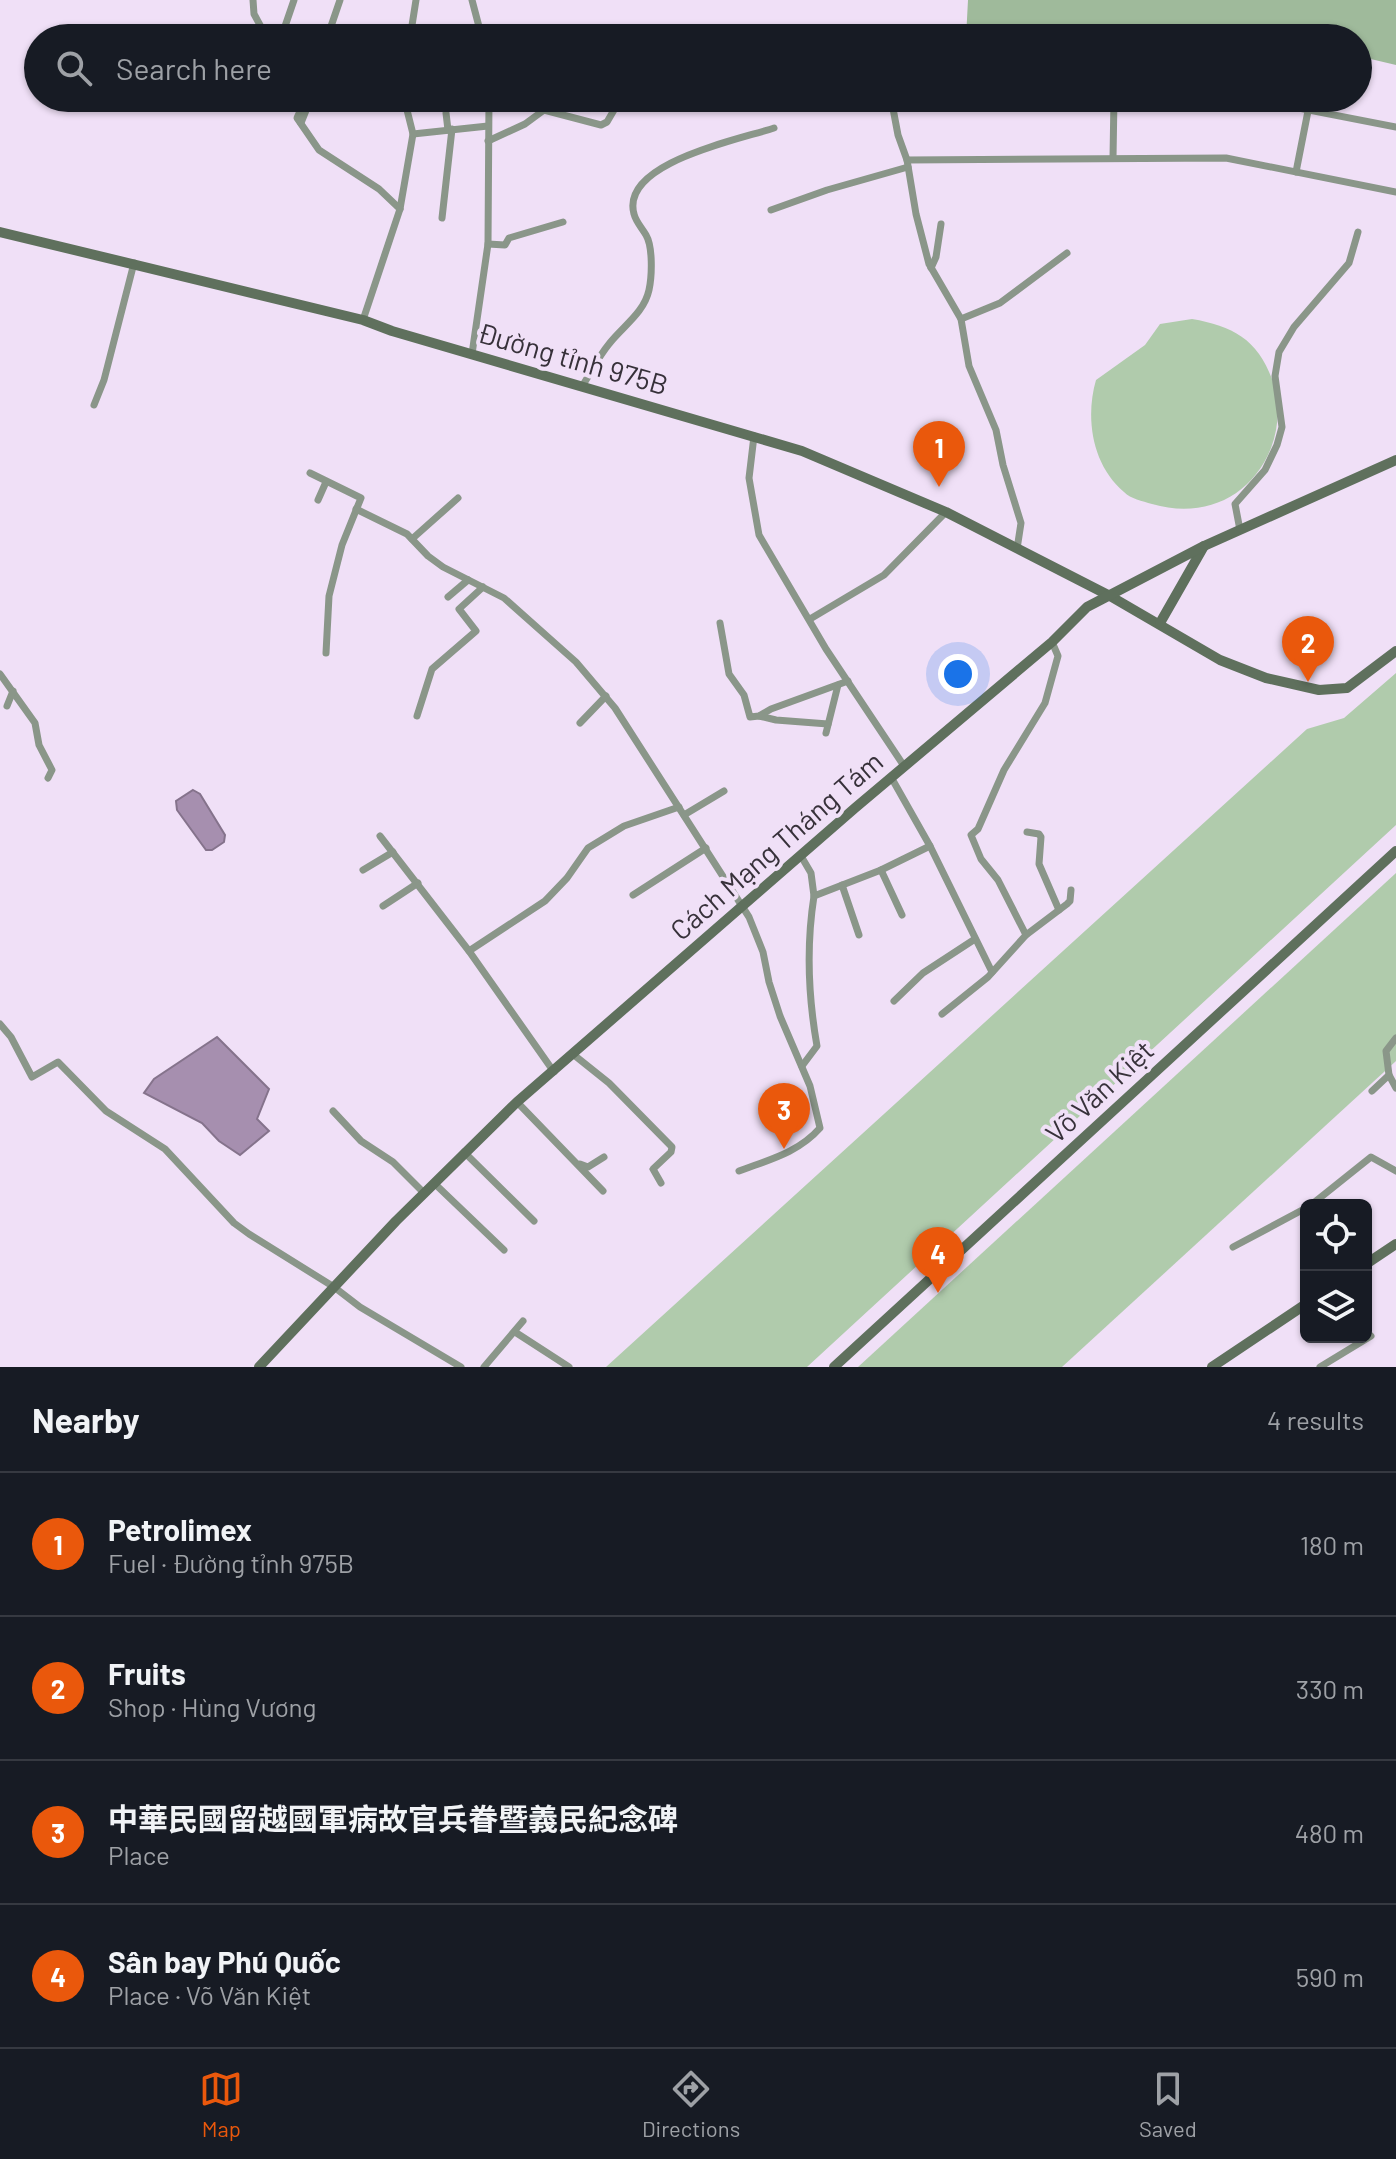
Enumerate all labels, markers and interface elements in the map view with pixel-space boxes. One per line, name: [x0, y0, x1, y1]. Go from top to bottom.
search box: [24, 24, 1372, 112]
icon: search: [52, 46, 96, 90]
text: Search here: [116, 50, 272, 86]
street label: Đường tỉnh 975B: [474, 315, 672, 401]
pin: 1: [913, 421, 965, 487]
pin: 2: [1282, 616, 1334, 682]
your location: [938, 654, 978, 694]
street label: Cách Mạng Tháng Tám: [663, 744, 889, 946]
street label: Võ Văn Kiệt: [1038, 1033, 1160, 1149]
pin: 3: [758, 1083, 810, 1149]
map controls: [1300, 1199, 1372, 1343]
button: locate: [1300, 1199, 1372, 1271]
pin: 4: [912, 1227, 964, 1293]
button: layers: [1300, 1271, 1372, 1343]
text: Nearby: [32, 1399, 140, 1440]
text: 4 results: [1267, 1404, 1364, 1435]
text: Petrolimex: [108, 1511, 252, 1547]
text: 1: [53, 1529, 63, 1560]
text: 180 m: [1300, 1529, 1364, 1560]
text: Fuel · Đường tỉnh 975B: [108, 1547, 354, 1578]
text: Fruits: [108, 1655, 186, 1691]
text: 2: [51, 1673, 65, 1704]
text: 330 m: [1296, 1673, 1364, 1704]
text: Shop · Hùng Vương: [108, 1691, 317, 1722]
text: 中華民國留越國軍病故官兵眷暨義民紀念碑: [108, 1800, 678, 1836]
text: 3: [51, 1817, 65, 1848]
text: 480 m: [1295, 1817, 1364, 1848]
text: Place: [108, 1839, 170, 1870]
text: Sân bay Phú Quốc: [108, 1943, 341, 1979]
text: 4: [50, 1961, 66, 1992]
text: 590 m: [1296, 1961, 1364, 1992]
text: Place · Võ Văn Kiệt: [108, 1979, 311, 2010]
tab: Map: [199, 2067, 243, 2141]
tab: Directions: [642, 2067, 740, 2141]
tab: Saved: [1139, 2067, 1197, 2141]

